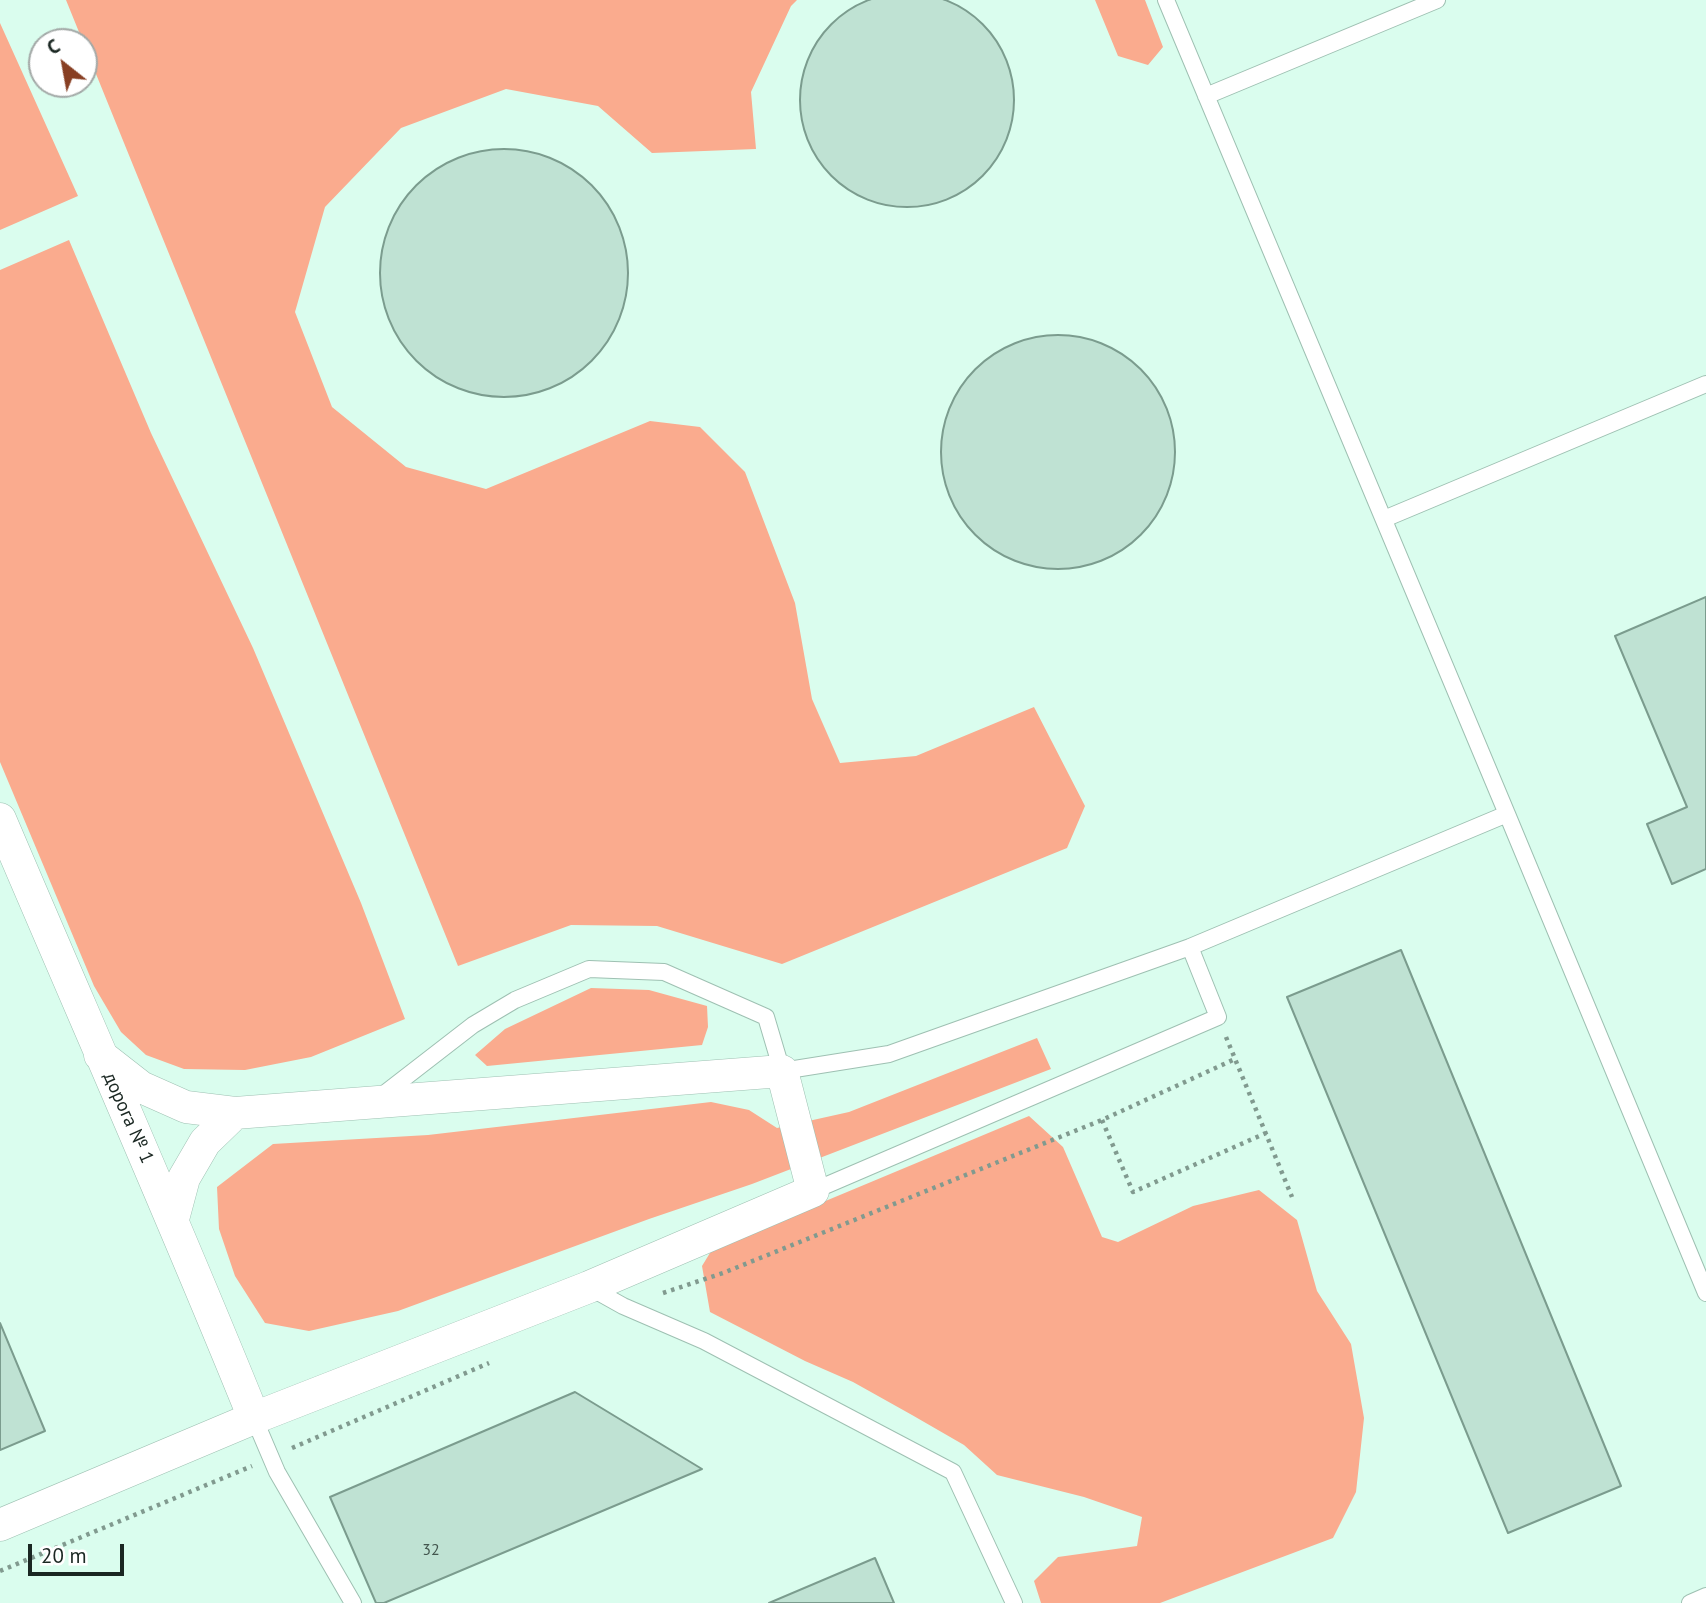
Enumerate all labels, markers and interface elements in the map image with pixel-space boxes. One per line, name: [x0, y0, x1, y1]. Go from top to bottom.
north arrow: [28, 28, 98, 98]
text: С: [42, 34, 64, 60]
street label: дорога № 1: [98, 1069, 158, 1167]
scale bar: [32, 1530, 128, 1574]
house number: 32: [422, 1540, 440, 1560]
text: 20 m: [41, 1542, 87, 1569]

